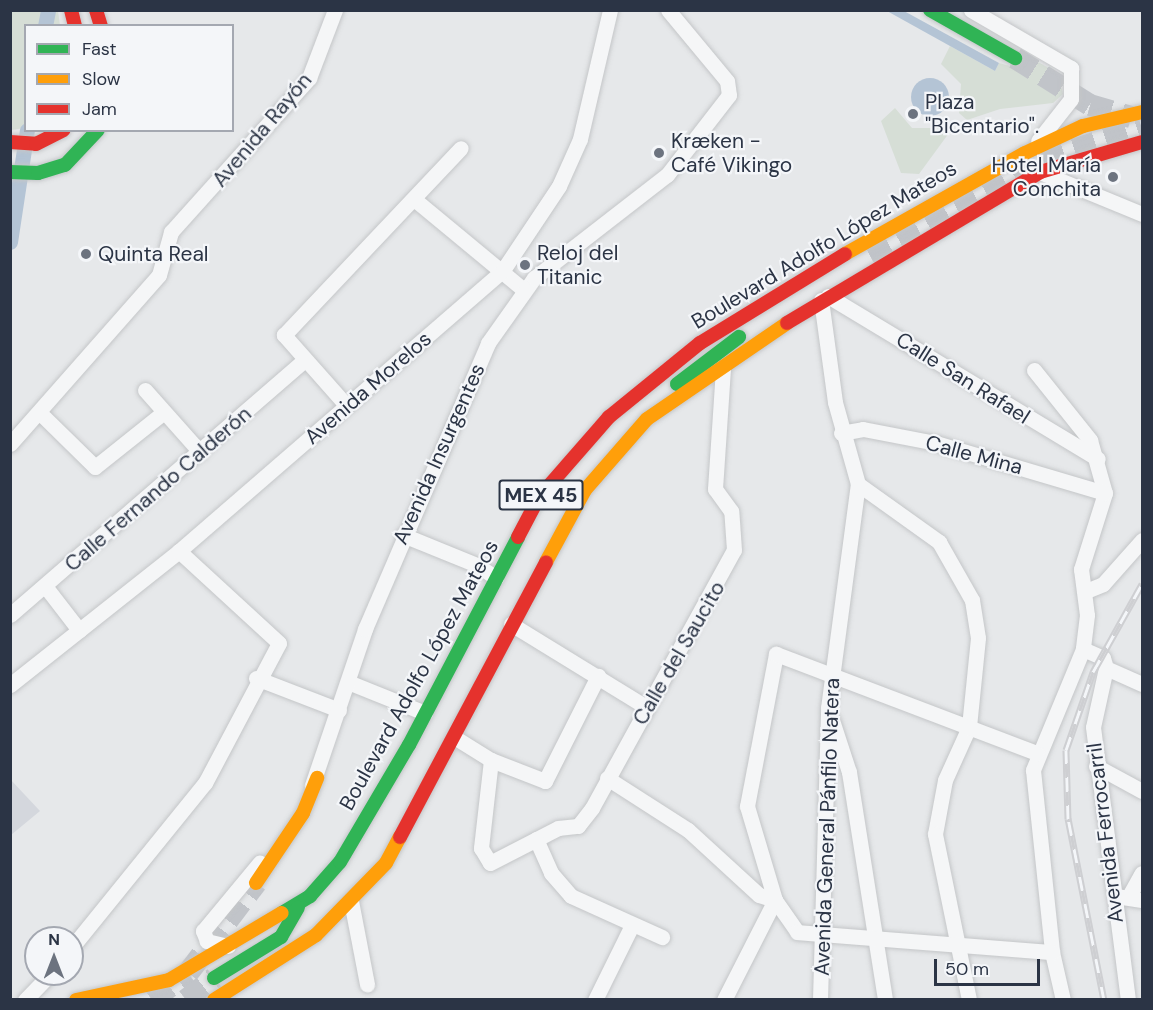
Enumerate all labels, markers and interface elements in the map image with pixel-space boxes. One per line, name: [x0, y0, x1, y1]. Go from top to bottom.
legend: [24, 24, 234, 132]
text: Fast: [82, 37, 117, 61]
text: Slow: [82, 67, 121, 91]
street label: Avenida Rayón: [207, 68, 317, 192]
place label: Plaza "Bicentario".: [925, 89, 1039, 139]
text: Jam: [82, 97, 117, 121]
marker: Plaza "Bicentario".: [906, 107, 920, 121]
place label: Kræken - Café Vikingo: [671, 128, 792, 178]
marker: Kræken - Café Vikingo: [652, 146, 666, 160]
place label: Hotel María Conchita: [992, 152, 1101, 202]
street label: Boulevard Adolfo López Mateos: [687, 156, 961, 334]
marker: Hotel María Conchita: [1106, 170, 1120, 184]
place label: Reloj del Titanic: [537, 240, 618, 290]
place label: Quinta Real: [98, 241, 209, 267]
marker: Quinta Real: [79, 247, 93, 261]
marker: Reloj del Titanic: [518, 258, 532, 272]
street label: Avenida Morelos: [299, 326, 437, 450]
street label: Calle San Rafael: [891, 327, 1035, 429]
street label: Avenida Insurgentes: [388, 360, 490, 548]
street label: Calle Fernando Calderón: [60, 401, 256, 577]
street label: Calle Mina: [923, 430, 1025, 480]
road number: MEX 45: [498, 478, 584, 512]
street label: Boulevard Adolfo López Mateos: [334, 536, 504, 814]
street label: Calle del Saucito: [628, 577, 730, 729]
street label: Avenida General Pánfilo Natera: [809, 677, 845, 977]
street label: Avenida Ferrocarril: [1081, 741, 1129, 925]
north arrow: [24, 926, 84, 986]
text: N: [48, 929, 60, 950]
scale bar: [937, 947, 1044, 985]
text: 50 m: [945, 957, 989, 981]

